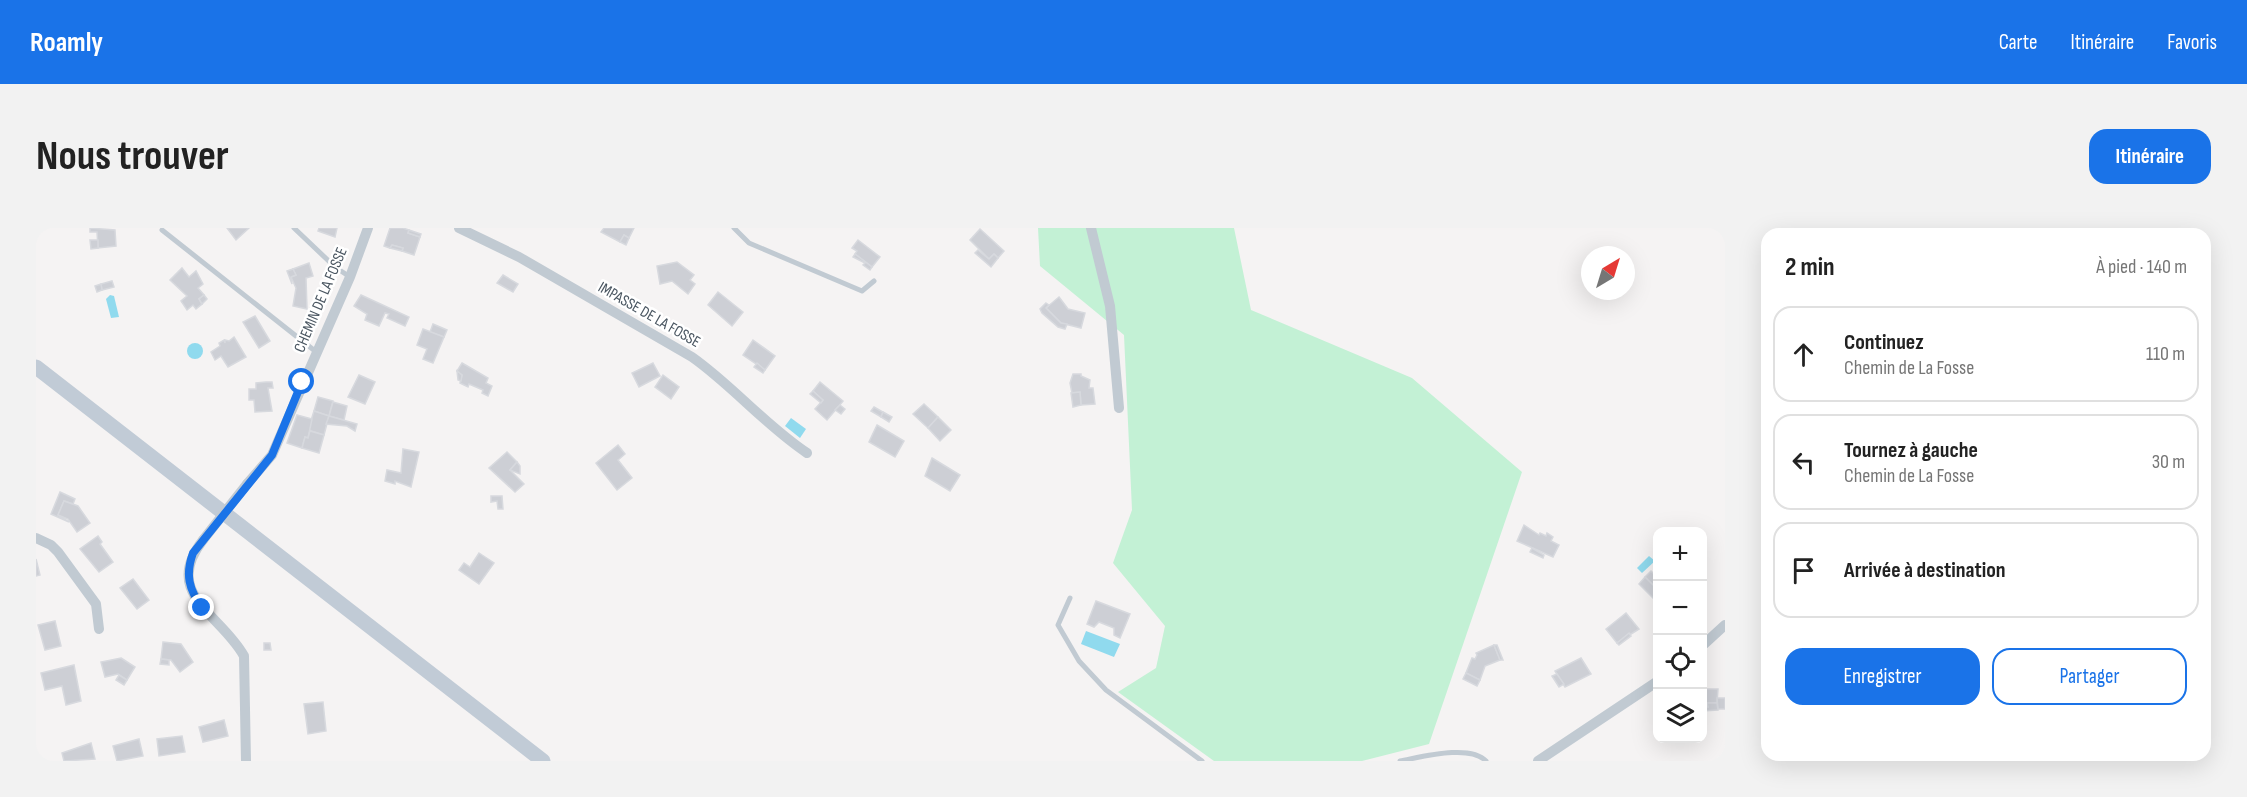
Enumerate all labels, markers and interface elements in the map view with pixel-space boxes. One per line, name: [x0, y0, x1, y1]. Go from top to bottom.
text: Roamly: [30, 26, 103, 59]
text: Carte: [1999, 30, 2038, 55]
text: Itinéraire: [2071, 30, 2134, 55]
text: Favoris: [2167, 30, 2217, 55]
button: Itinéraire: [2089, 129, 2211, 184]
text: Nous trouver: [36, 131, 229, 182]
street label: CHEMIN DE LA FOSSE: [290, 245, 352, 355]
north arrow: [1581, 246, 1635, 300]
text: 2 min: [1785, 252, 1835, 283]
text: À pied · 140 m: [2096, 255, 2187, 279]
street label: IMPASSE DE LA FOSSE: [594, 278, 704, 352]
text: Continuez: [1844, 329, 1924, 356]
icon: ahead: [1787, 338, 1820, 371]
text: 110 m: [2146, 342, 2185, 366]
text: Chemin de La Fosse: [1844, 356, 1974, 380]
route start: [288, 368, 314, 394]
text: Tournez à gauche: [1844, 437, 1978, 464]
icon: left: [1787, 446, 1820, 479]
text: 30 m: [2152, 450, 2185, 474]
text: Chemin de La Fosse: [1844, 464, 1974, 488]
map controls: [1653, 527, 1707, 743]
button: +: [1653, 527, 1707, 581]
icon: arrive: [1787, 554, 1820, 587]
text: Arrivée à destination: [1844, 557, 2006, 584]
button: −: [1653, 581, 1707, 635]
route end: [188, 594, 214, 620]
button: locate: [1653, 635, 1707, 689]
button: Enregistrer: [1785, 648, 1980, 705]
button: Partager: [1992, 648, 2187, 705]
button: layers: [1653, 689, 1707, 743]

